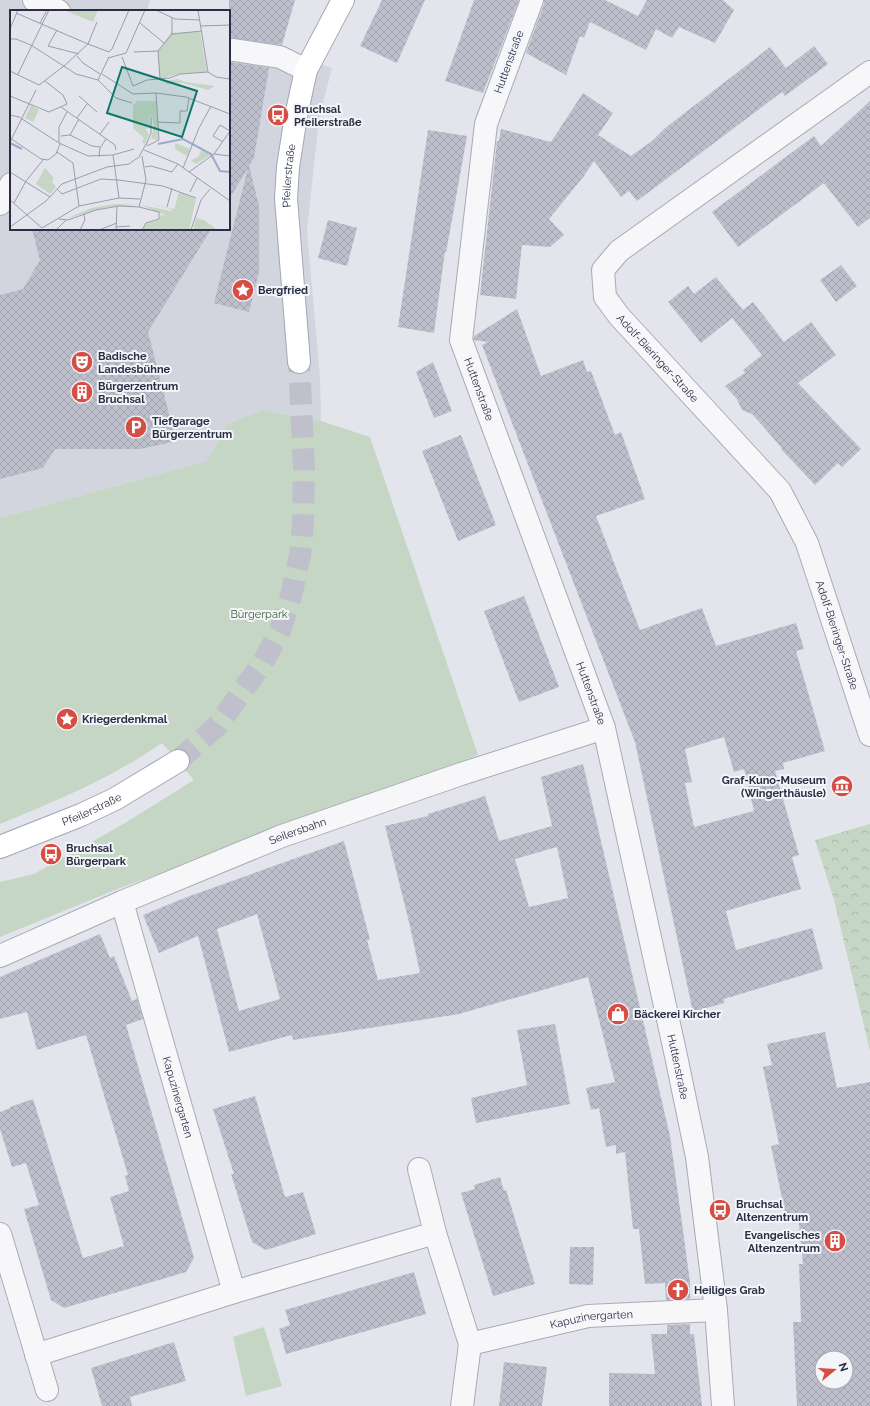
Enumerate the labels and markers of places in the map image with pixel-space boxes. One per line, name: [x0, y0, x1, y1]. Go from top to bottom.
bus stop icon: Bruchsal Pfeilerstraße: [265, 102, 291, 128]
place label: Bruchsal Pfeilerstraße: [294, 103, 362, 129]
place icon: Bergfried: [230, 277, 256, 303]
place label: Bergfried: [258, 284, 308, 297]
theatre icon: Badische Landesbühne: [69, 349, 95, 375]
place label: Badische Landesbühne: [98, 350, 171, 376]
building icon: Bürgerzentrum Bruchsal: [69, 379, 95, 405]
place label: Bürgerzentrum Bruchsal: [98, 380, 178, 406]
parking icon: Tiefgarage Bürgerzentrum: [123, 414, 149, 440]
place label: Tiefgarage Bürgerzentrum: [152, 415, 232, 441]
place icon: Kriegerdenkmal: [54, 706, 80, 732]
place label: Kriegerdenkmal: [82, 713, 168, 726]
museum icon: Graf-Kuno-Museum (Wingerthäusle): [829, 773, 855, 799]
place label: Graf-Kuno-Museum (Wingerthäusle): [722, 774, 827, 800]
bus stop icon: Bruchsal Bürgerpark: [38, 841, 64, 867]
place label: Bruchsal Bürgerpark: [66, 842, 127, 868]
shop icon: Bäckerei Kircher: [605, 1001, 631, 1027]
place label: Bäckerei Kircher: [634, 1008, 721, 1021]
bus stop icon: Bruchsal Altenzentrum: [707, 1197, 733, 1223]
place label: Bruchsal Altenzentrum: [736, 1198, 808, 1224]
building icon: Evangelisches Altenzentrum: [822, 1228, 848, 1254]
place label: Evangelisches Altenzentrum: [744, 1229, 821, 1255]
church icon: Heiliges Grab: [665, 1277, 691, 1303]
place label: Heiliges Grab: [694, 1284, 765, 1297]

